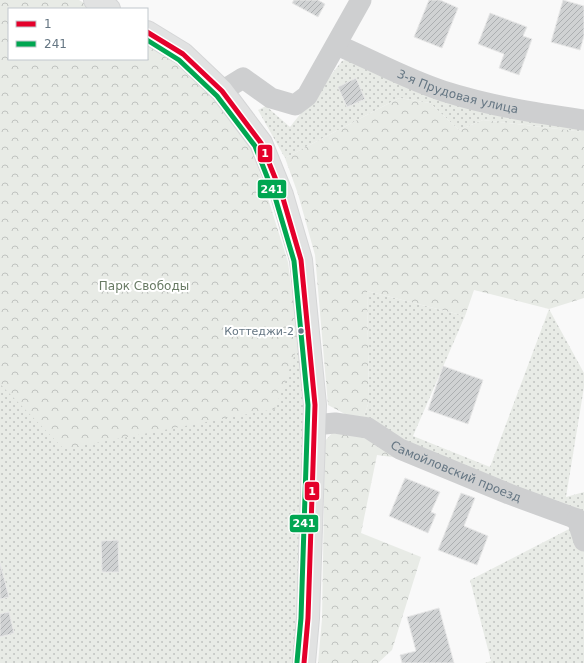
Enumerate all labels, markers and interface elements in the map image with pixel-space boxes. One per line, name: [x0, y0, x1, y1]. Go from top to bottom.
legend: [8, 8, 148, 60]
text: 1: [44, 17, 52, 31]
text: 241: [44, 37, 67, 51]
street label: 3-я Прудовая улица: [395, 67, 519, 116]
line badge: 1: [257, 144, 273, 163]
text: 1: [261, 147, 269, 160]
line badge: 241: [257, 179, 287, 199]
text: 241: [261, 183, 283, 196]
park label: Парк Свободы: [99, 279, 189, 293]
place label: Коттеджи-2: [224, 325, 294, 338]
marker: Коттеджи-2: [296, 326, 306, 336]
street label: Самойловский проезд: [388, 438, 523, 505]
line badge: 1: [304, 481, 320, 501]
text: 1: [308, 485, 316, 498]
line badge: 241: [289, 514, 319, 533]
text: 241: [293, 517, 315, 530]

